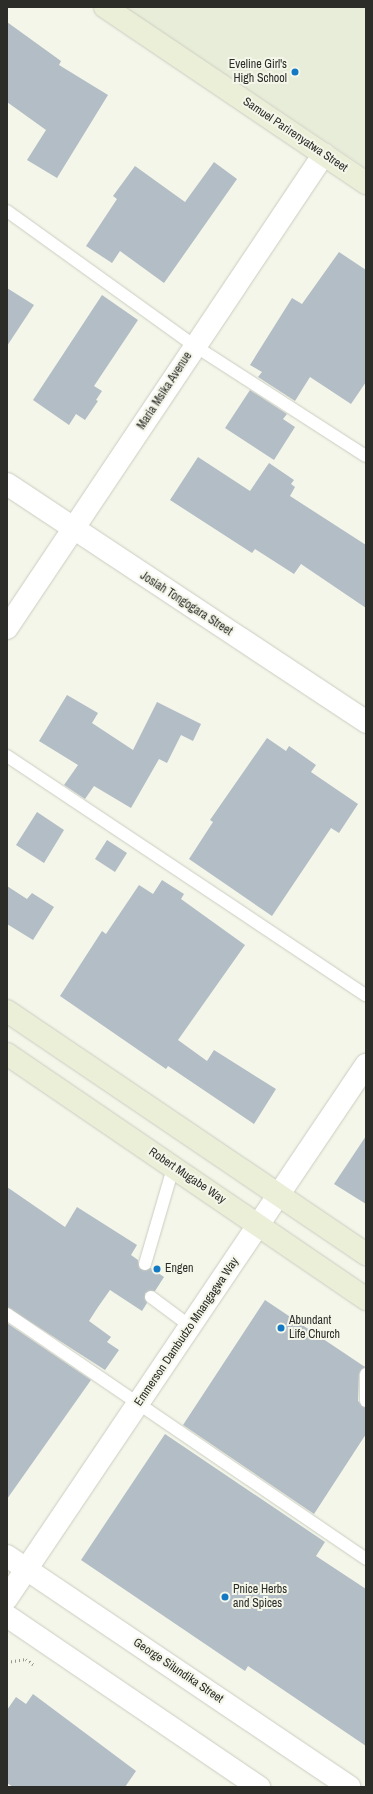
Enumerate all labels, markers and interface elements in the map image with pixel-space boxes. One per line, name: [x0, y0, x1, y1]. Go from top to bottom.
place label: Eveline Girl's High School: [229, 58, 287, 86]
marker: Eveline Girl's High School: [290, 67, 300, 77]
street label: Samuel Parirenyatwa Street: [240, 95, 350, 175]
street label: Maria Msika Avenue: [134, 349, 196, 433]
street label: Josiah Tongogara Street: [137, 569, 235, 639]
street label: Robert Mugabe Way: [146, 1145, 228, 1207]
street label: Emmerson Dambudzo Mnangagwa Way: [132, 1255, 242, 1409]
place label: Engen: [165, 1262, 193, 1276]
marker: Engen: [152, 1264, 162, 1274]
place label: Abundant Life Church: [289, 1314, 340, 1342]
marker: Abundant Life Church: [276, 1323, 286, 1333]
place label: Pnice Herbs and Spices: [233, 1583, 287, 1611]
marker: Pnice Herbs and Spices: [220, 1592, 230, 1602]
street label: George Silundika Street: [130, 1636, 226, 1706]

